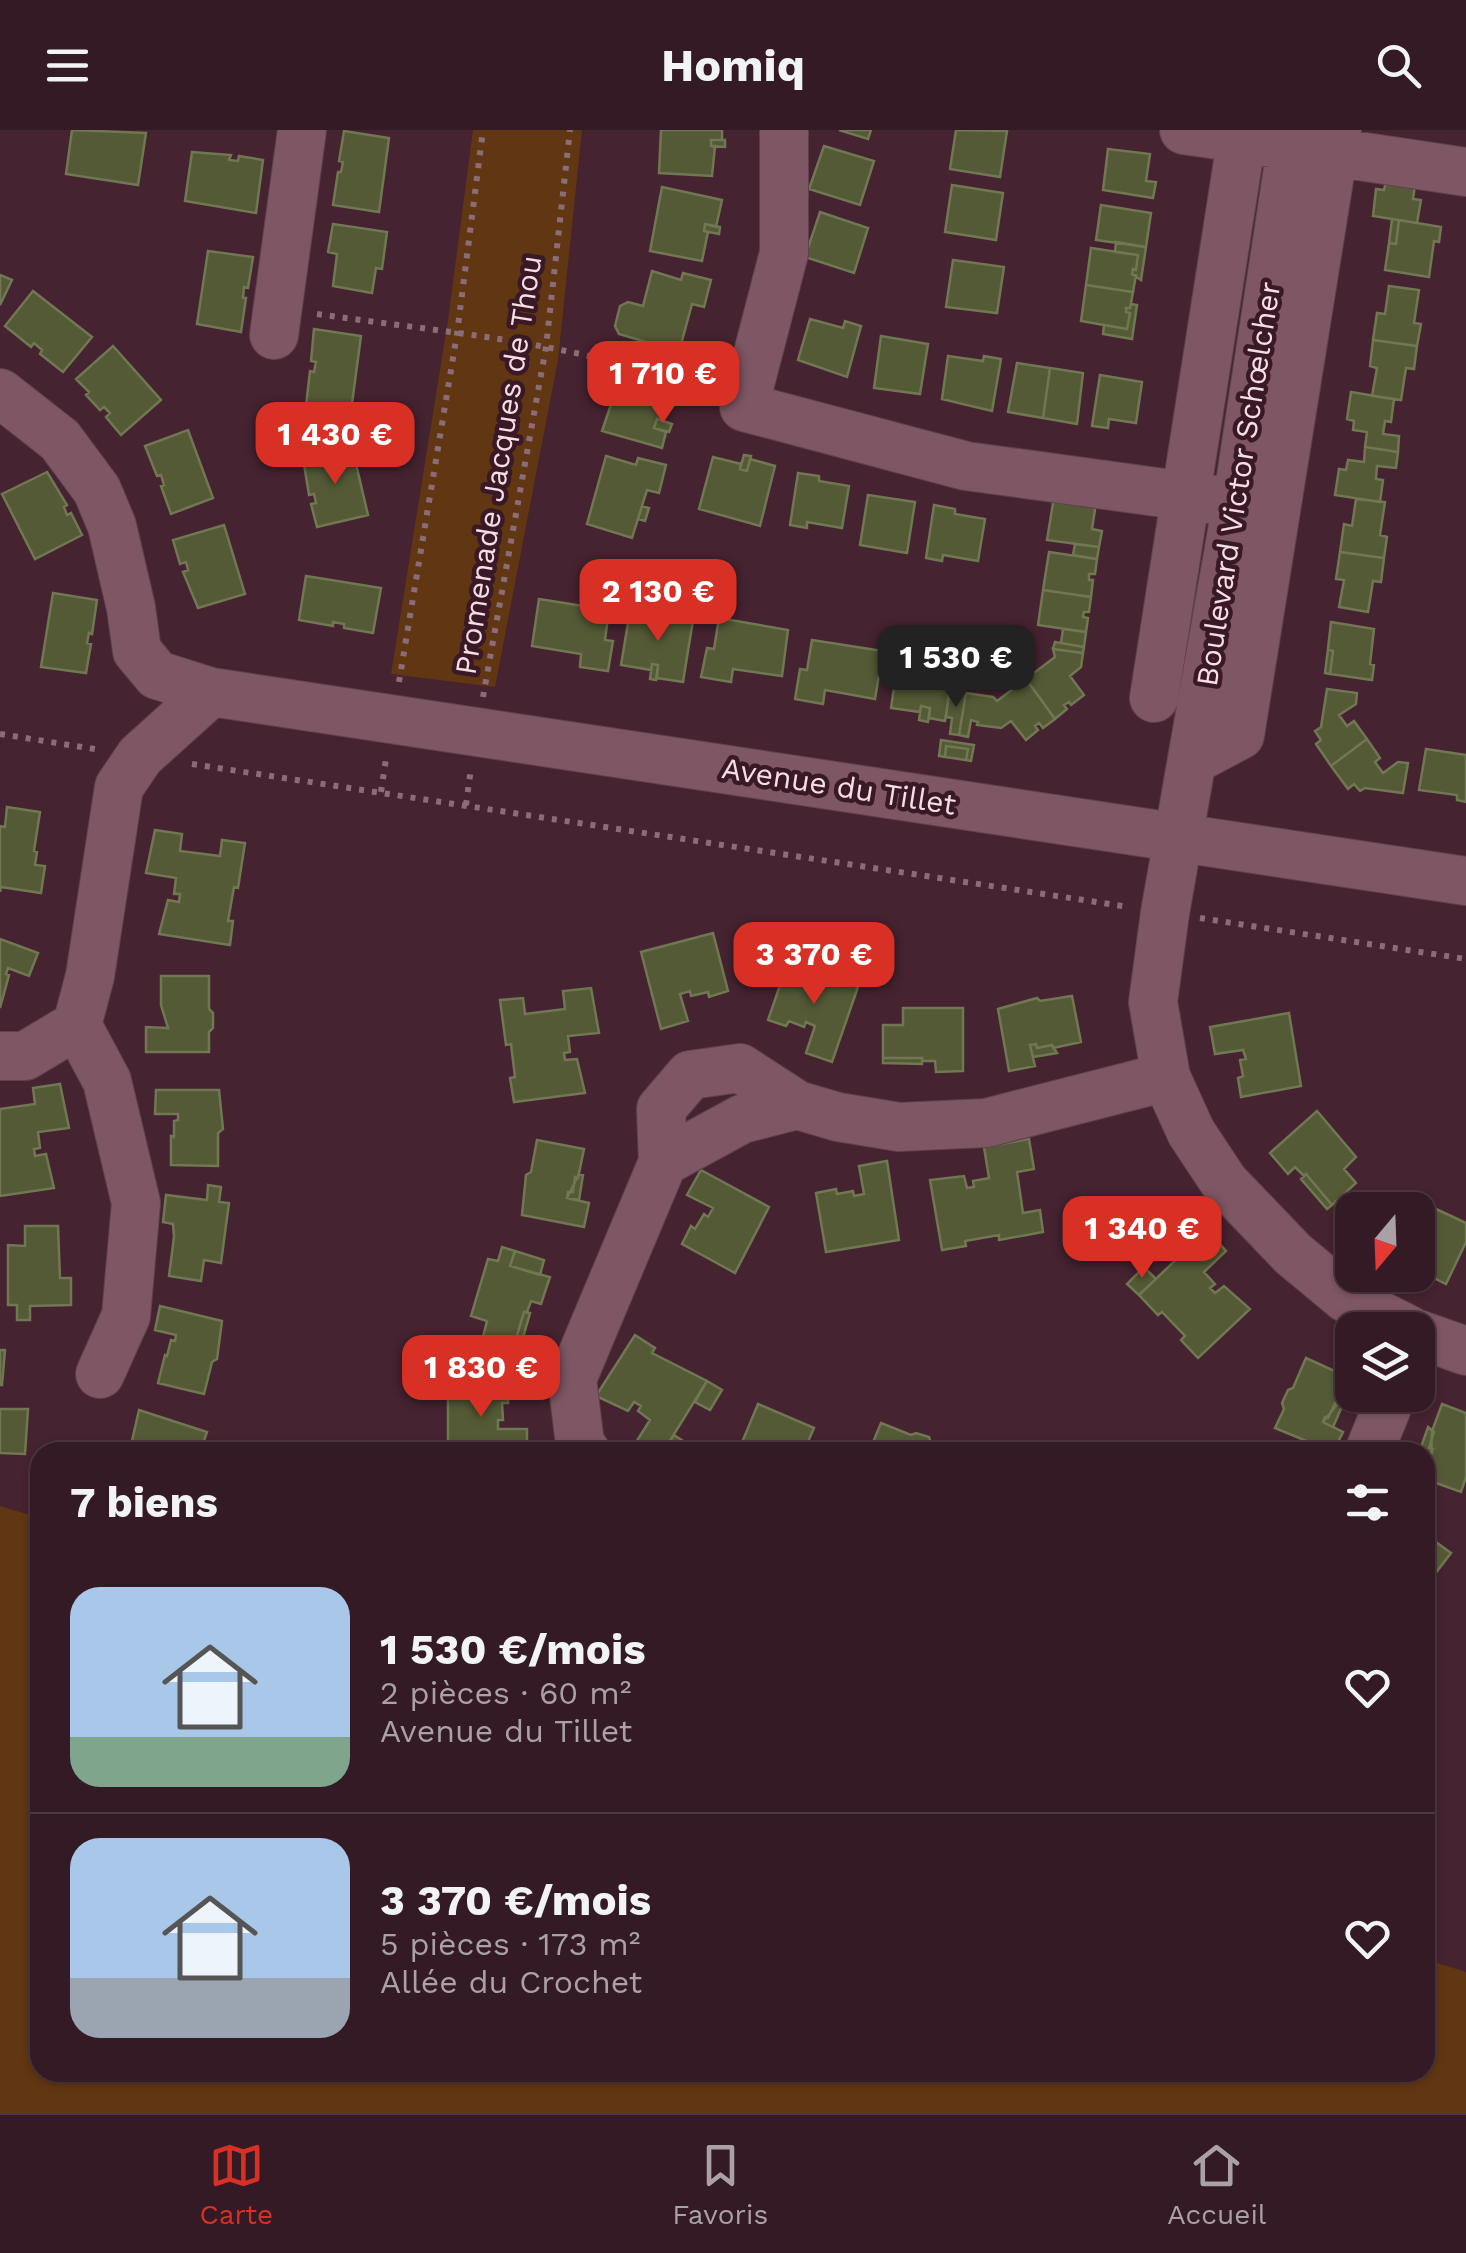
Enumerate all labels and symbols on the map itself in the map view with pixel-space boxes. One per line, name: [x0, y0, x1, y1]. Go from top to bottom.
street label: Promenade Jacques de Thou: [448, 253, 548, 677]
street label: Boulevard Victor Schœlcher: [1189, 279, 1287, 689]
pin: 1 710 €: [571, 341, 755, 426]
pin: 1 430 €: [243, 402, 427, 487]
pin: 2 130 €: [566, 559, 750, 644]
pin: 1 530 €: [864, 625, 1048, 710]
street label: Avenue du Tillet: [719, 750, 959, 822]
pin: 3 370 €: [722, 922, 906, 1007]
north arrow: [1335, 1192, 1435, 1292]
pin: 1 340 €: [1050, 1196, 1234, 1281]
pin: 1 830 €: [389, 1335, 573, 1420]

